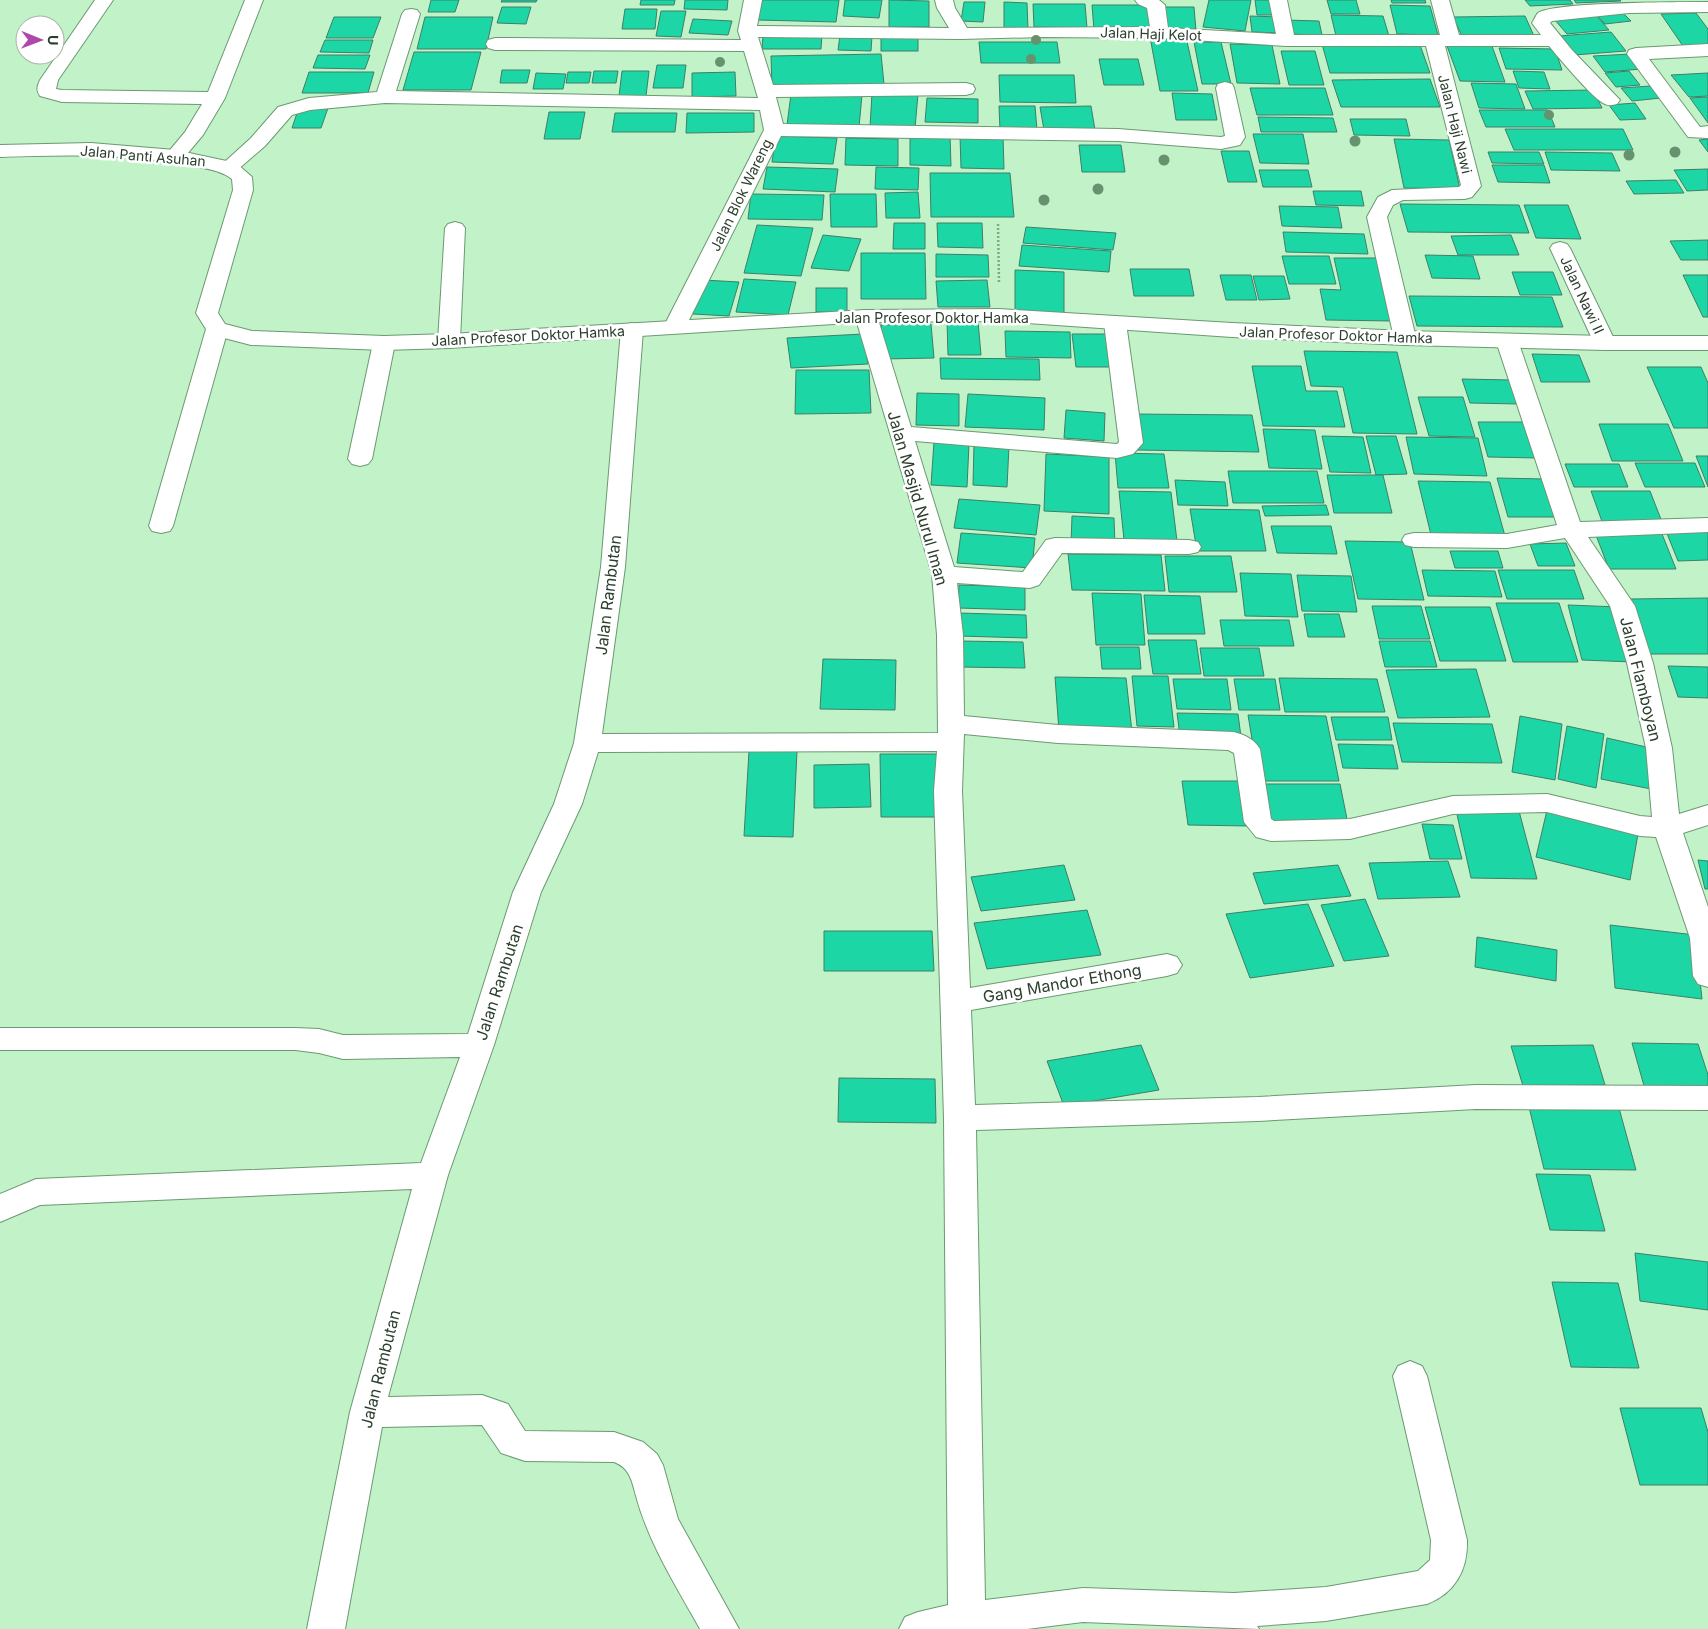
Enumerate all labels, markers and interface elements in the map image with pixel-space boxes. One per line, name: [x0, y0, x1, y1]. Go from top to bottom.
north arrow: [15, 15, 65, 65]
street label: Jalan Haji Kelot: [1100, 23, 1203, 44]
text: U: [45, 35, 62, 46]
street label: Jalan Haji Nawi: [1435, 73, 1476, 175]
street label: Jalan Blok Wareng: [706, 136, 775, 254]
street label: Jalan Panti Asuhan: [80, 142, 207, 169]
street label: Jalan Nawi II: [1557, 253, 1608, 336]
street label: Jalan Profesor Doktor Hamka: [835, 309, 1029, 326]
street label: Jalan Profesor Doktor Hamka: [431, 322, 625, 349]
street label: Jalan Profesor Doktor Hamka: [1239, 323, 1433, 346]
street label: Jalan Masjid Nurul Iman: [883, 408, 953, 588]
street label: Jalan Rambutan: [591, 534, 625, 656]
street label: Jalan Flamboyan: [1616, 615, 1666, 743]
street label: Jalan Rambutan: [471, 921, 527, 1043]
street label: Gang Mandor Ethong: [981, 959, 1143, 1007]
street label: Jalan Rambutan: [356, 1308, 404, 1430]

